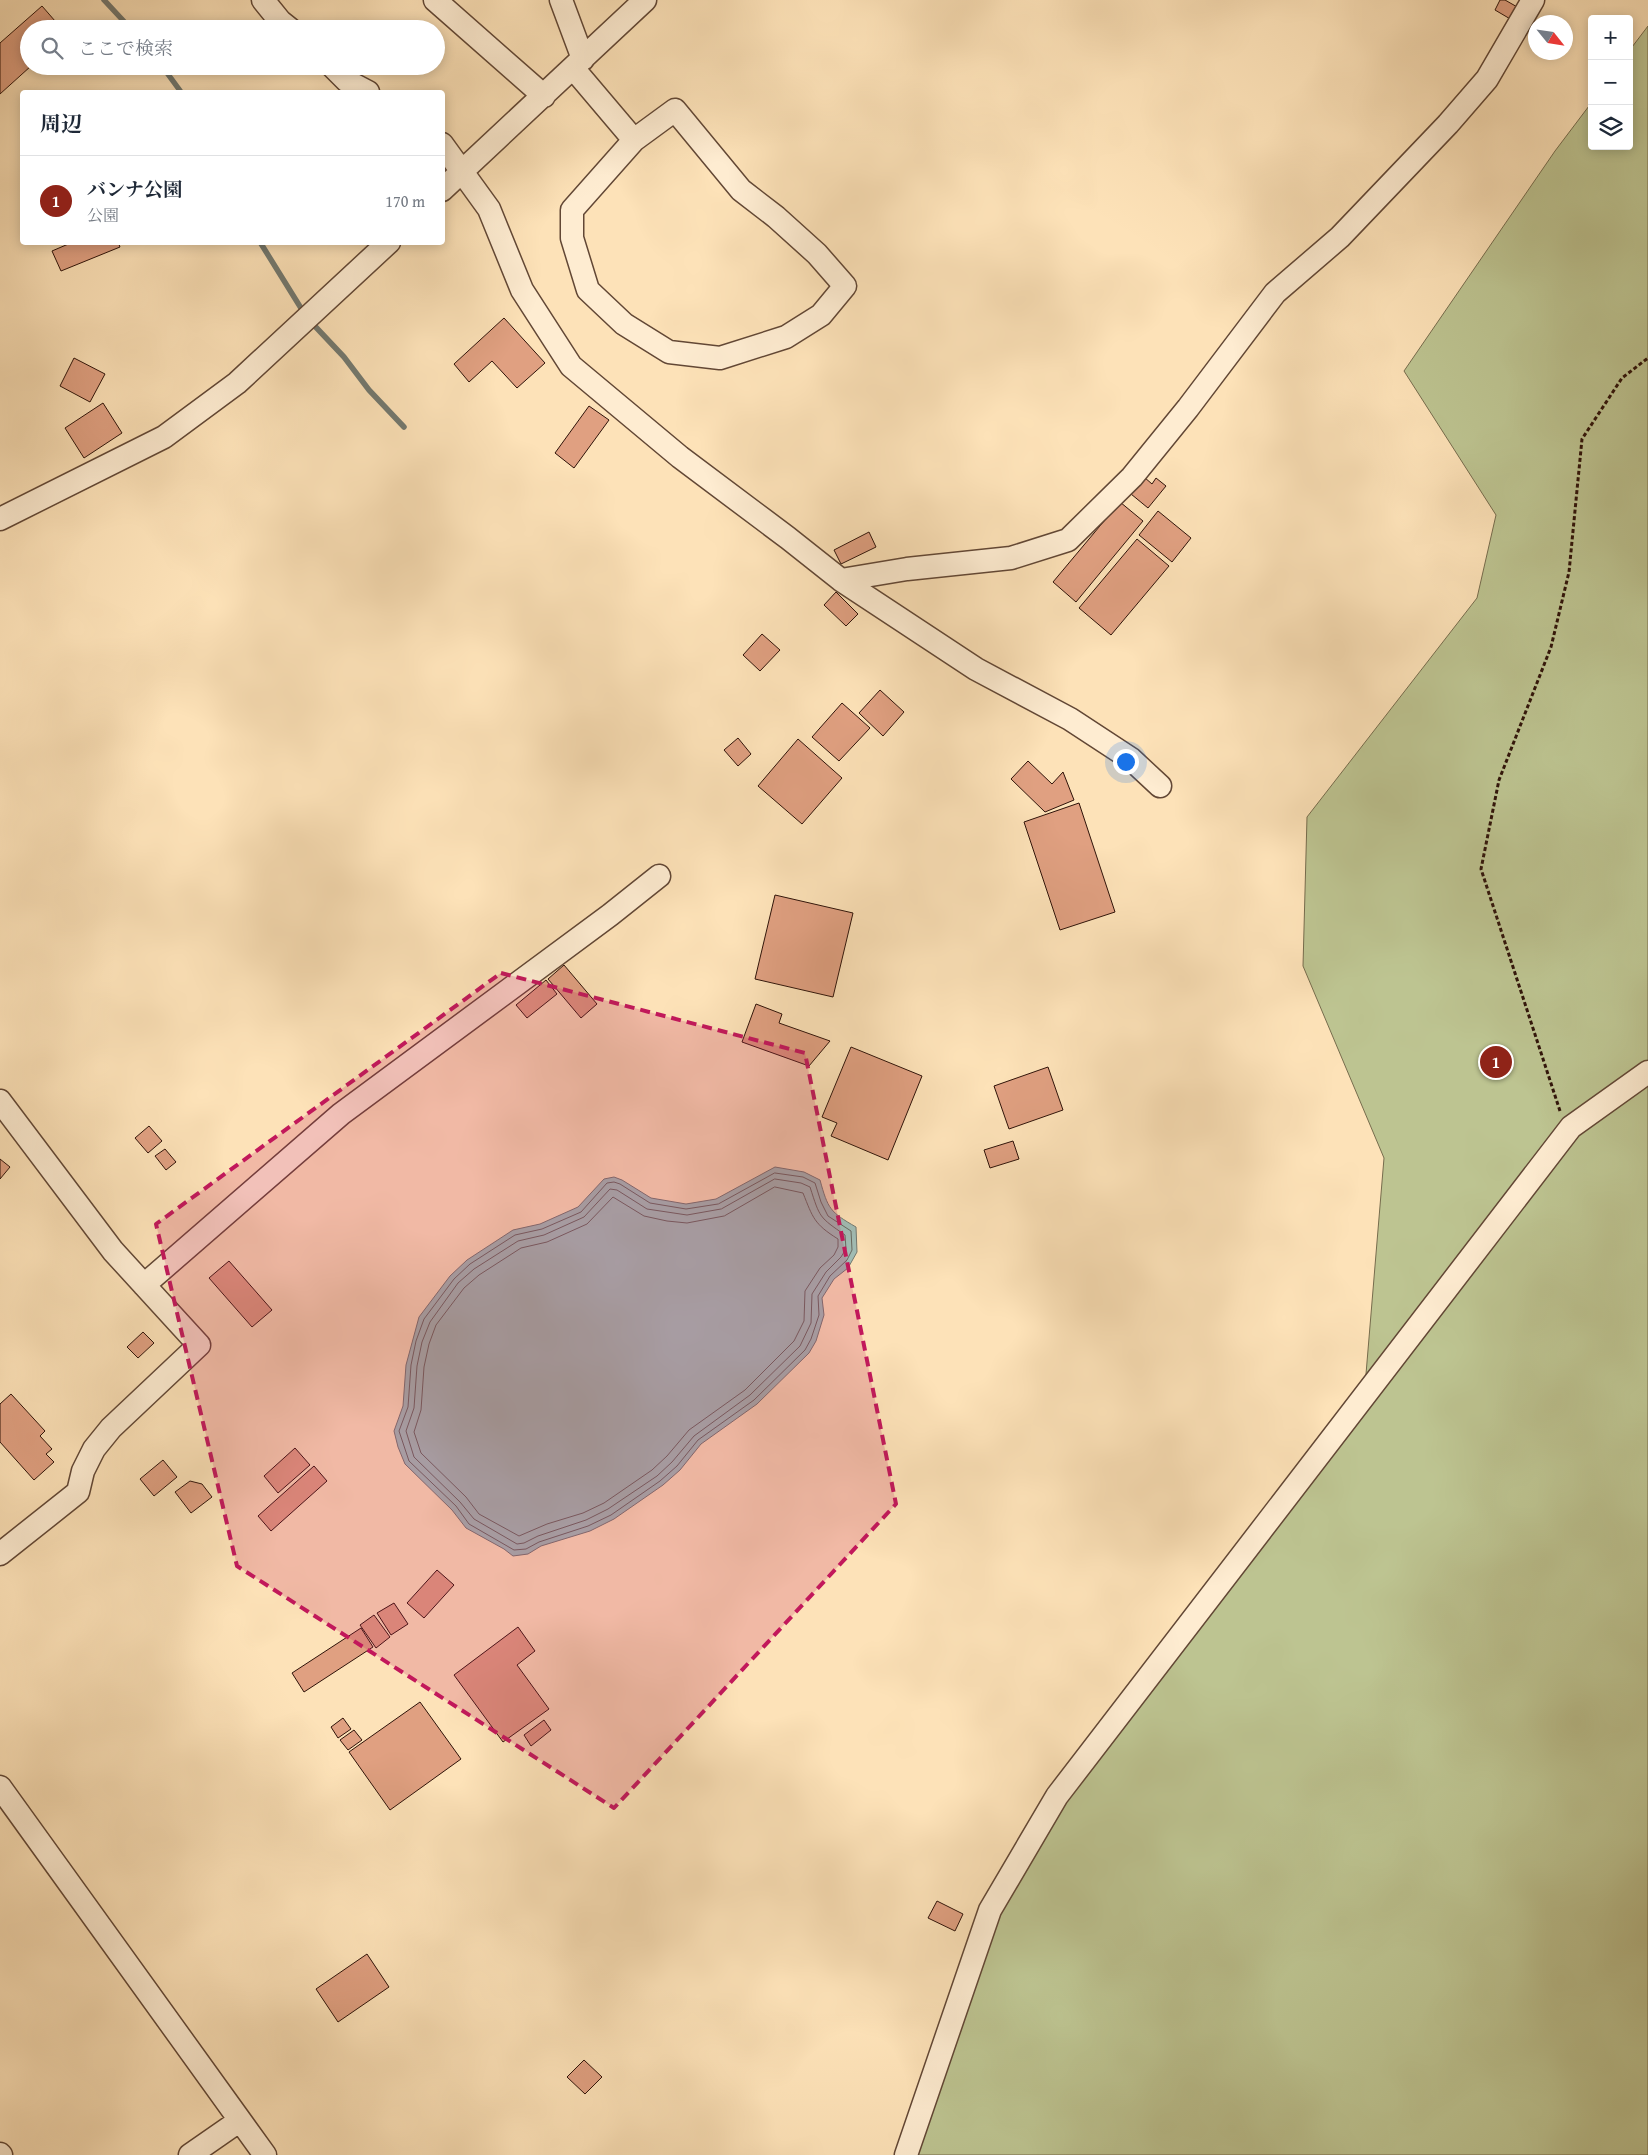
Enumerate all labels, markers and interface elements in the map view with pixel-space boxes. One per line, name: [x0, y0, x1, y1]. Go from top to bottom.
north arrow: [1528, 15, 1573, 60]
map controls: [1588, 15, 1633, 150]
button: +: [1588, 15, 1633, 60]
search box: [20, 20, 445, 75]
icon: search: [38, 34, 66, 62]
text: ここで検索: [78, 34, 173, 62]
button: −: [1588, 60, 1633, 105]
button: layers: [1588, 105, 1633, 150]
text: 周辺: [40, 108, 82, 139]
text: バンナ公園: [87, 175, 182, 203]
text: 1: [52, 189, 60, 213]
text: 170 m: [385, 189, 425, 213]
text: 公園: [87, 203, 119, 227]
your location: [1113, 749, 1139, 775]
pin: 1: [1480, 1043, 1512, 1081]

